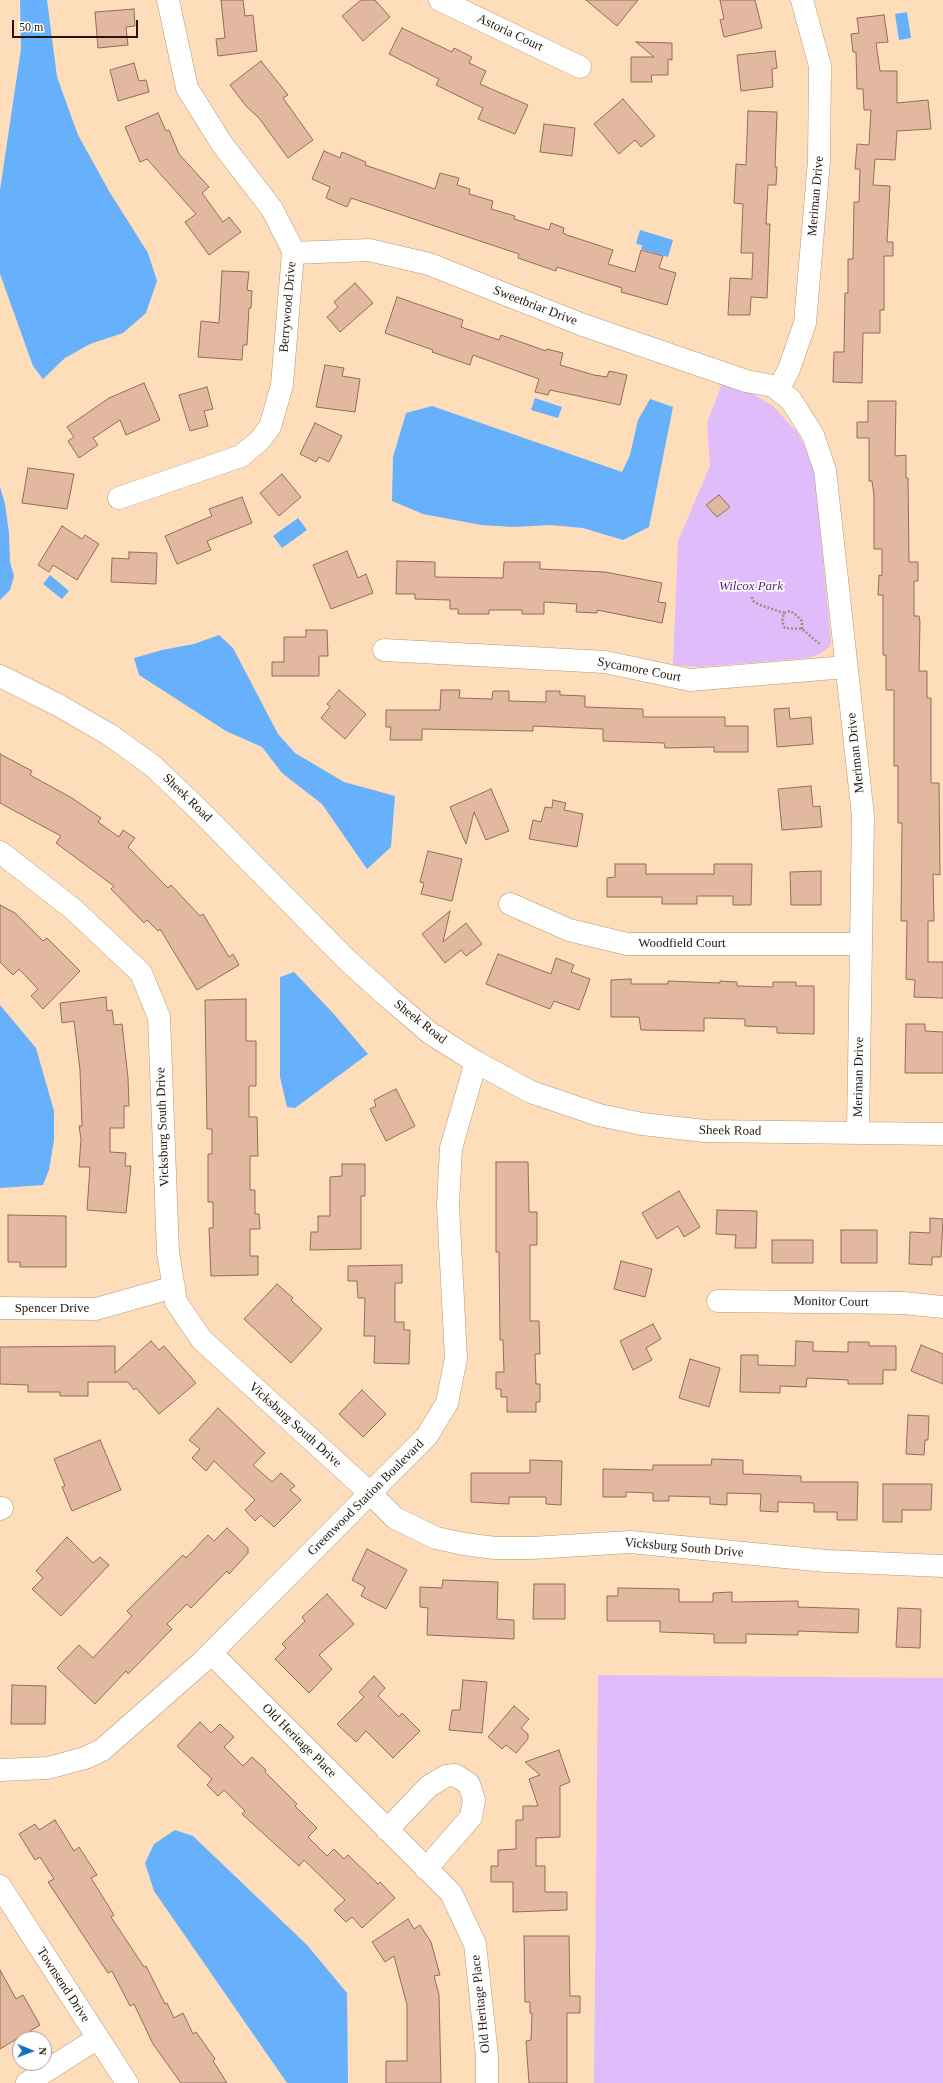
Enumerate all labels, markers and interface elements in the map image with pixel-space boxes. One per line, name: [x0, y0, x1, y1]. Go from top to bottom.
street label: Astoria Court: [474, 11, 546, 55]
scale bar: [14, 12, 140, 38]
text: 50 m: [19, 20, 43, 34]
street label: Meriman Drive: [805, 155, 827, 237]
street label: Berrywood Drive: [276, 261, 300, 353]
street label: Sweetbriar Drive: [491, 283, 579, 329]
park label: Wilcox Park: [719, 579, 783, 595]
street label: Sycamore Court: [596, 654, 682, 686]
street label: Meriman Drive: [844, 712, 868, 794]
street label: Sheek Road: [159, 771, 215, 825]
street label: Woodfield Court: [638, 936, 726, 952]
street label: Sheek Road: [391, 997, 449, 1047]
street label: Meriman Drive: [850, 1037, 868, 1117]
street label: Vicksburg South Drive: [153, 1067, 173, 1187]
street label: Sheek Road: [699, 1123, 761, 1139]
street label: Monitor Court: [793, 1294, 869, 1310]
street label: Spencer Drive: [15, 1301, 89, 1317]
street label: Vicksburg South Drive: [245, 1379, 345, 1471]
street label: Greenwood Station Boulevard: [305, 1437, 427, 1559]
street label: Vicksburg South Drive: [624, 1535, 744, 1561]
street label: Old Heritage Place: [259, 1701, 339, 1781]
street label: Townsend Drive: [33, 1945, 93, 2025]
street label: Old Heritage Place: [468, 1954, 494, 2054]
north arrow: [12, 2031, 52, 2071]
text: N: [37, 2047, 49, 2055]

